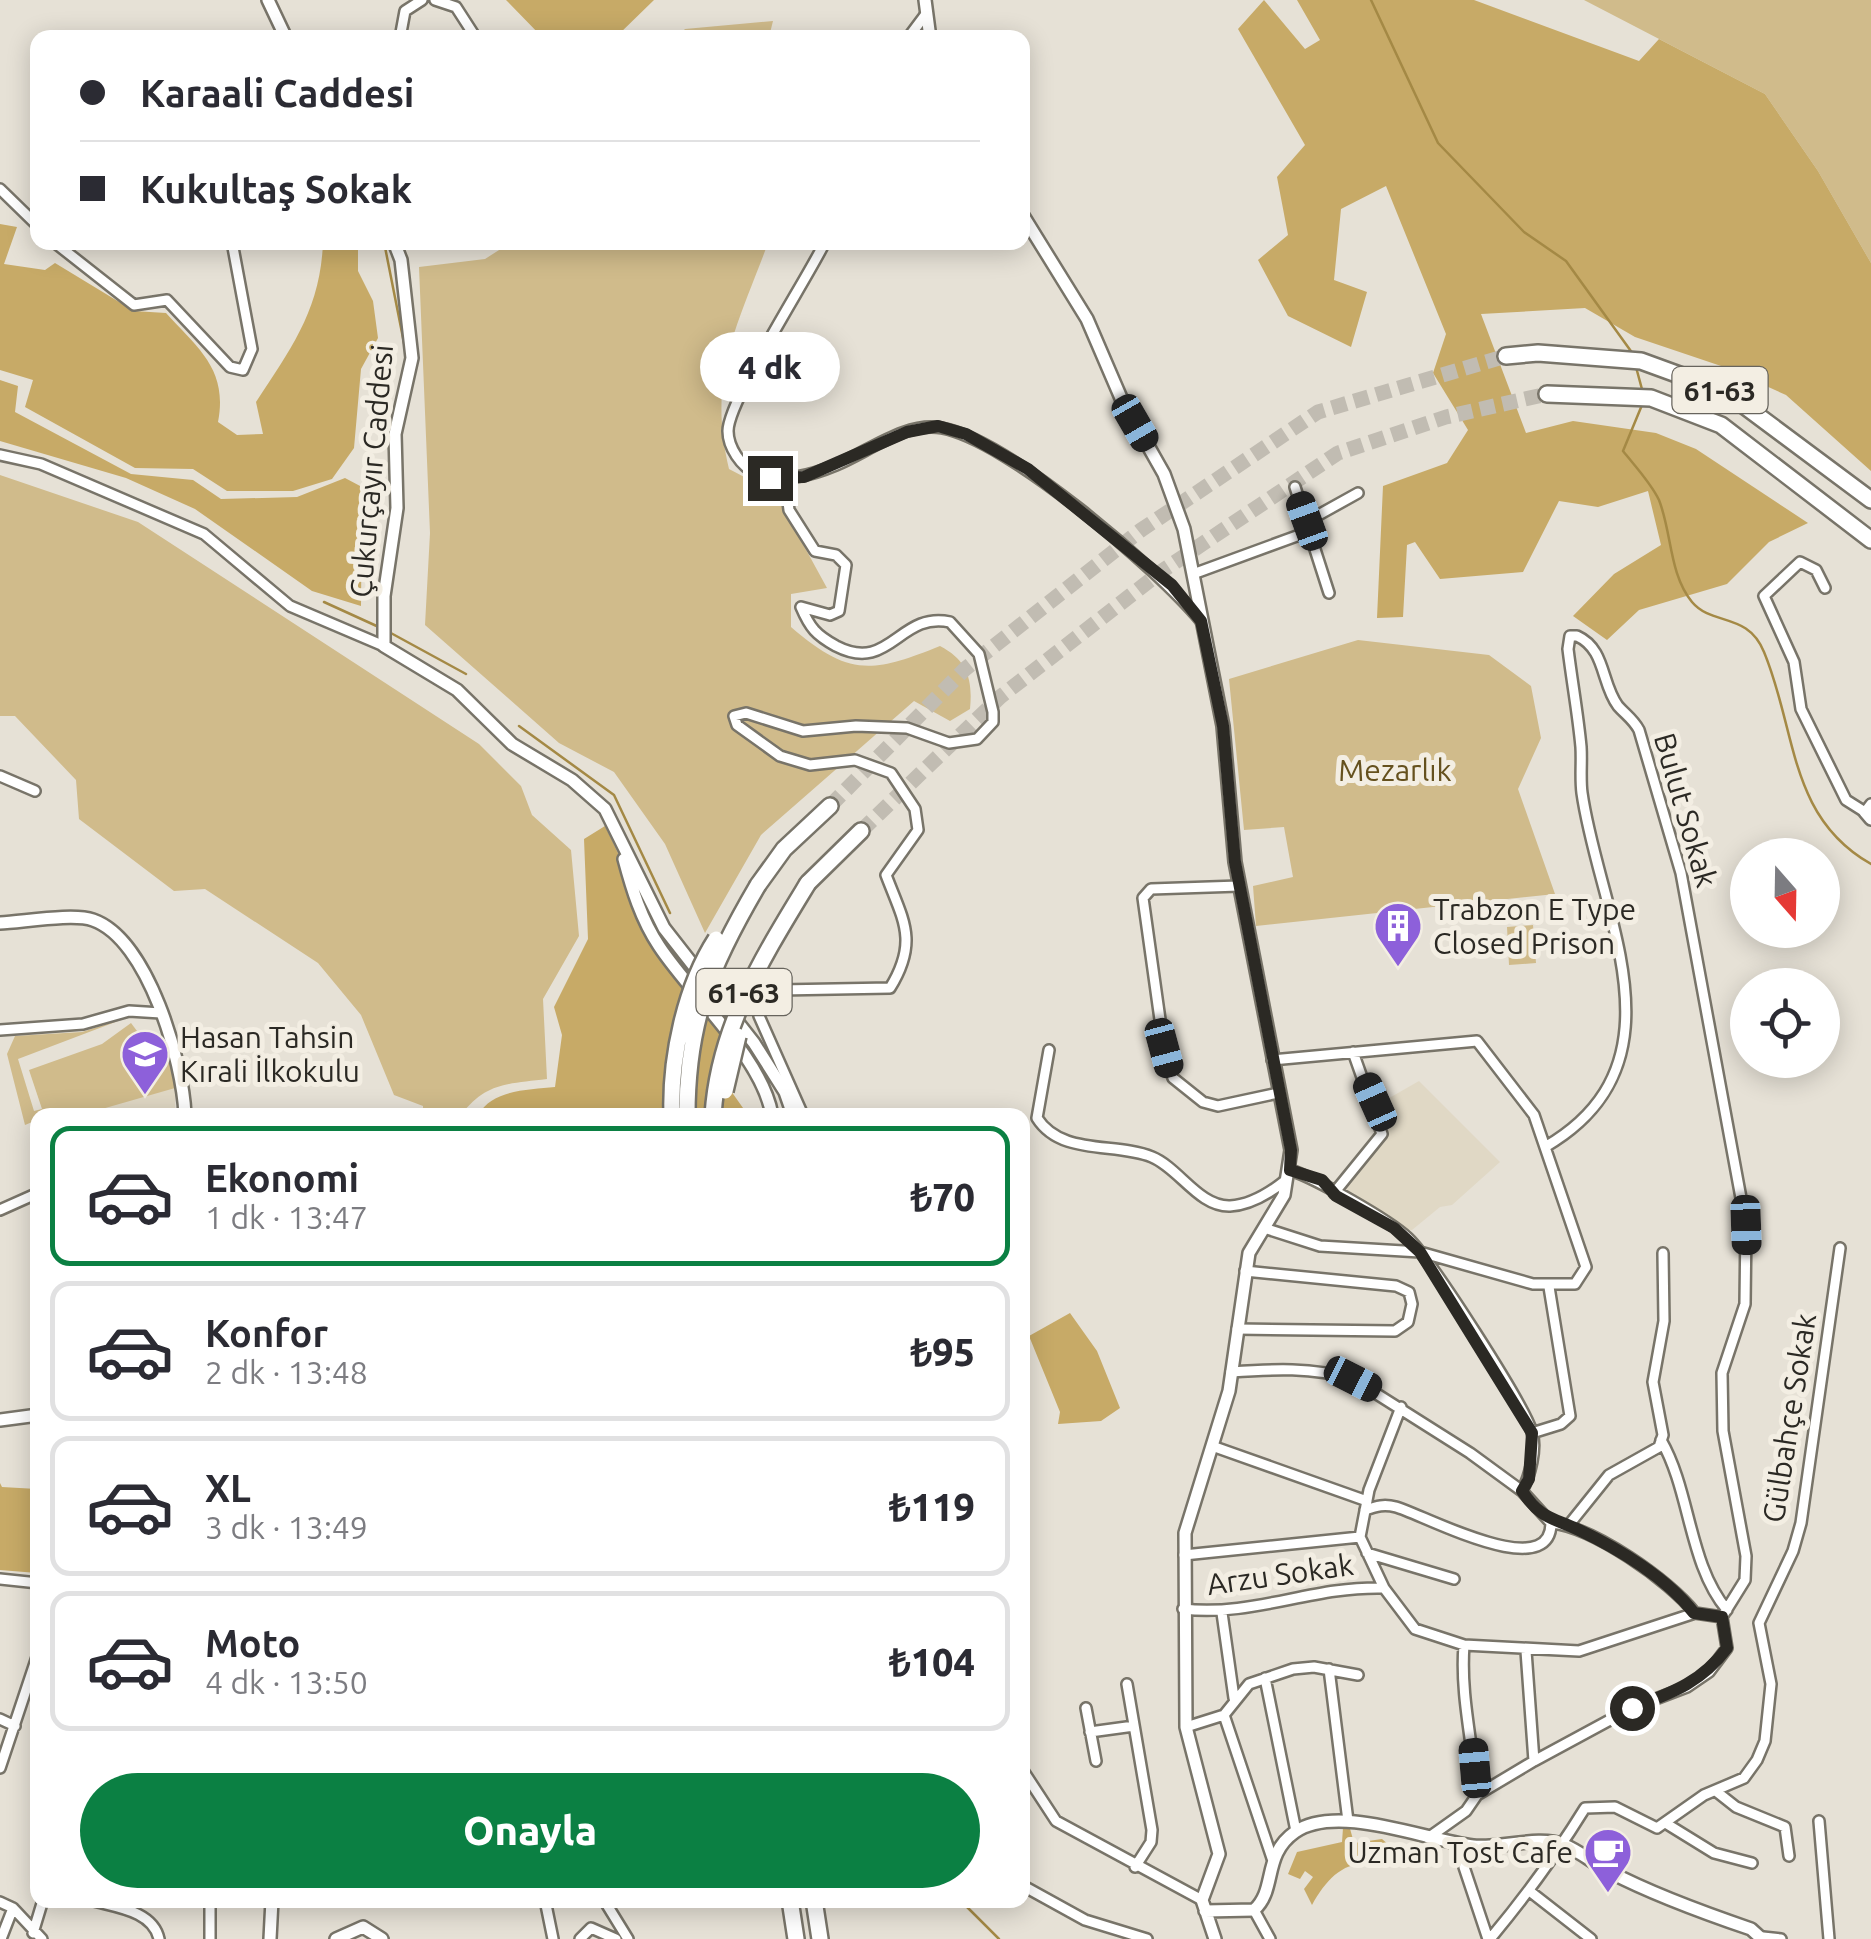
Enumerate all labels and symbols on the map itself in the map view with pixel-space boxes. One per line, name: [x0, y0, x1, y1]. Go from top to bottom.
callout: 4 dk: [700, 333, 840, 403]
street label: Çukurçayır Caddesi: [343, 343, 399, 599]
road number: 61-63: [1672, 367, 1768, 413]
car: [1107, 390, 1163, 456]
route end: [748, 456, 793, 501]
car: [1283, 488, 1331, 554]
street label: Bulut Sokak: [1648, 729, 1724, 891]
park label: Mezarlık: [1338, 753, 1452, 787]
north arrow: [1730, 838, 1840, 948]
place label: Trabzon E Type Closed Prison: [1433, 892, 1636, 960]
building icon: Trabzon E Type Closed Prison: [1372, 900, 1424, 968]
road number: 61-63: [696, 969, 792, 1015]
car: [1142, 1015, 1186, 1081]
place label: Hasan Tahsin Kırali İlkokulu: [180, 1020, 360, 1088]
school or university icon: Hasan Tahsin Kırali İlkokulu: [119, 1028, 171, 1096]
car: [1349, 1068, 1401, 1136]
car: [1730, 1194, 1762, 1256]
street label: Gülbahçe Sokak: [1756, 1311, 1822, 1525]
car: [1319, 1352, 1387, 1406]
street label: Arzu Sokak: [1205, 1547, 1355, 1601]
route start: [1610, 1686, 1655, 1731]
car: [1457, 1737, 1493, 1799]
cafe icon: Uzman Tost Cafe: [1582, 1826, 1634, 1894]
place label: Uzman Tost Cafe: [1347, 1835, 1573, 1869]

